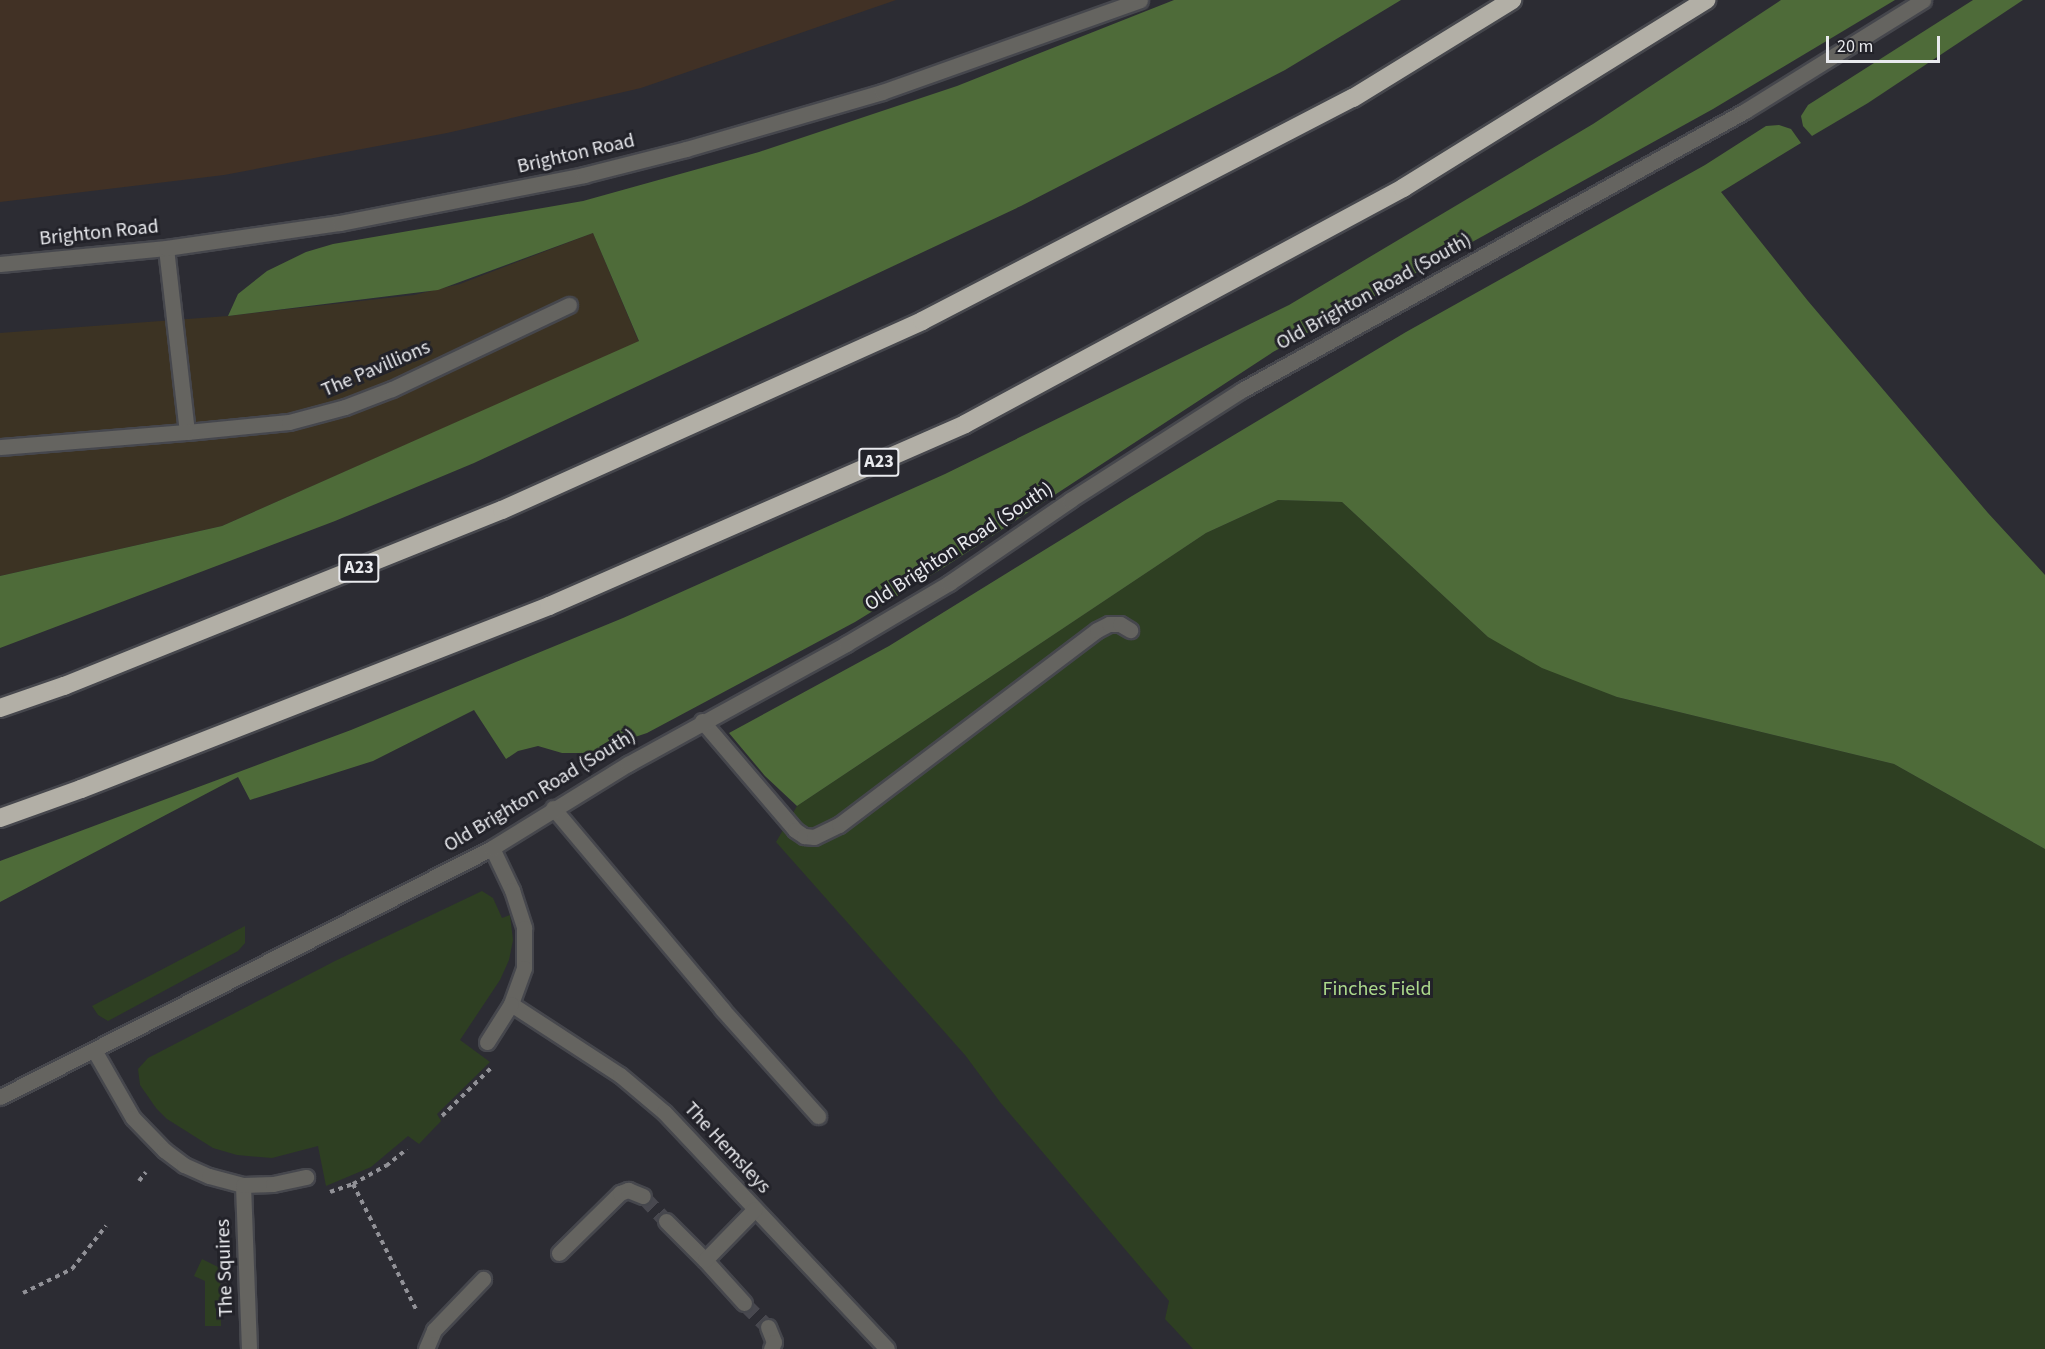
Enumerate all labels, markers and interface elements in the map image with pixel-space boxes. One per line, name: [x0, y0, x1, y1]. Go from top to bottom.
scale bar: [1829, 24, 1943, 62]
text: 20 m: [1837, 34, 1873, 59]
street label: Brighton Road: [515, 129, 637, 179]
street label: Brighton Road: [38, 215, 160, 251]
street label: Old Brighton Road (South): [1272, 228, 1476, 356]
street label: The Pavillions: [318, 335, 434, 403]
road number: A23: [858, 447, 900, 477]
street label: Old Brighton Road (South): [860, 477, 1058, 617]
road number: A23: [338, 553, 380, 583]
street label: Old Brighton Road (South): [440, 724, 640, 858]
park label: Finches Field: [1323, 977, 1431, 1001]
street label: The Hemsleys: [679, 1097, 775, 1199]
street label: The Squires: [211, 1219, 239, 1317]

